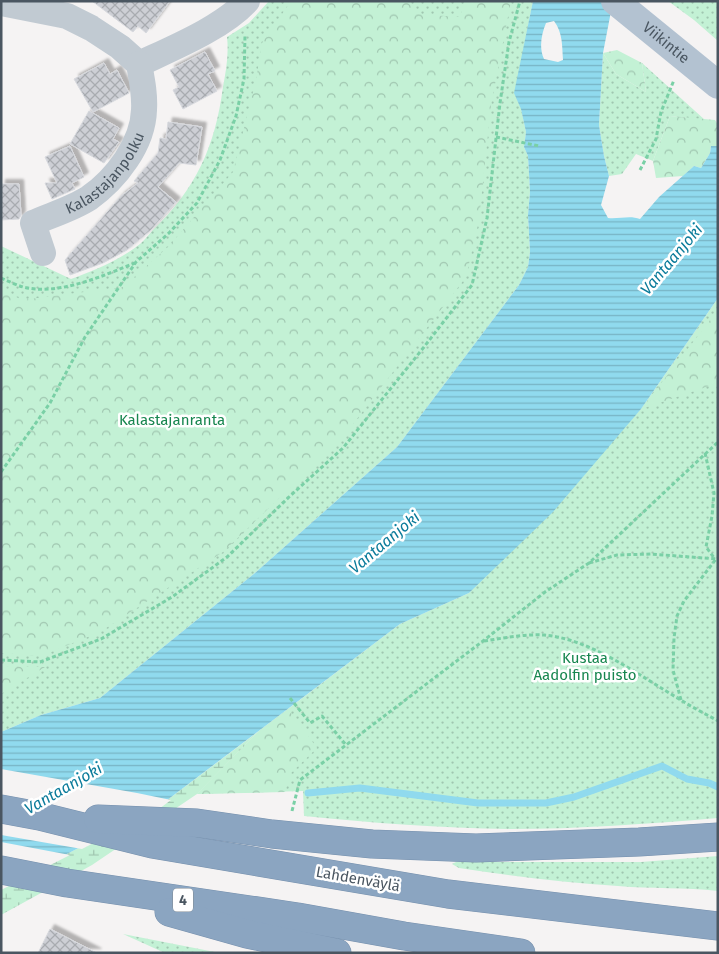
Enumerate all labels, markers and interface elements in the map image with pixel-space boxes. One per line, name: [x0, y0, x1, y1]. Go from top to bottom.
street label: Viikintie: [639, 18, 693, 67]
street label: Kalastajanpolku: [63, 130, 148, 218]
water label: Vantaanjoki: [636, 220, 707, 299]
park label: Kalastajanranta: [119, 411, 225, 429]
water label: Vantaanjoki: [345, 507, 424, 577]
park label: Kustaa Aadolfin puisto: [533, 649, 637, 684]
water label: Vantaanjoki: [21, 758, 106, 818]
street label: Lahdenväylä: [315, 863, 401, 895]
road number: 4: [173, 888, 193, 912]

